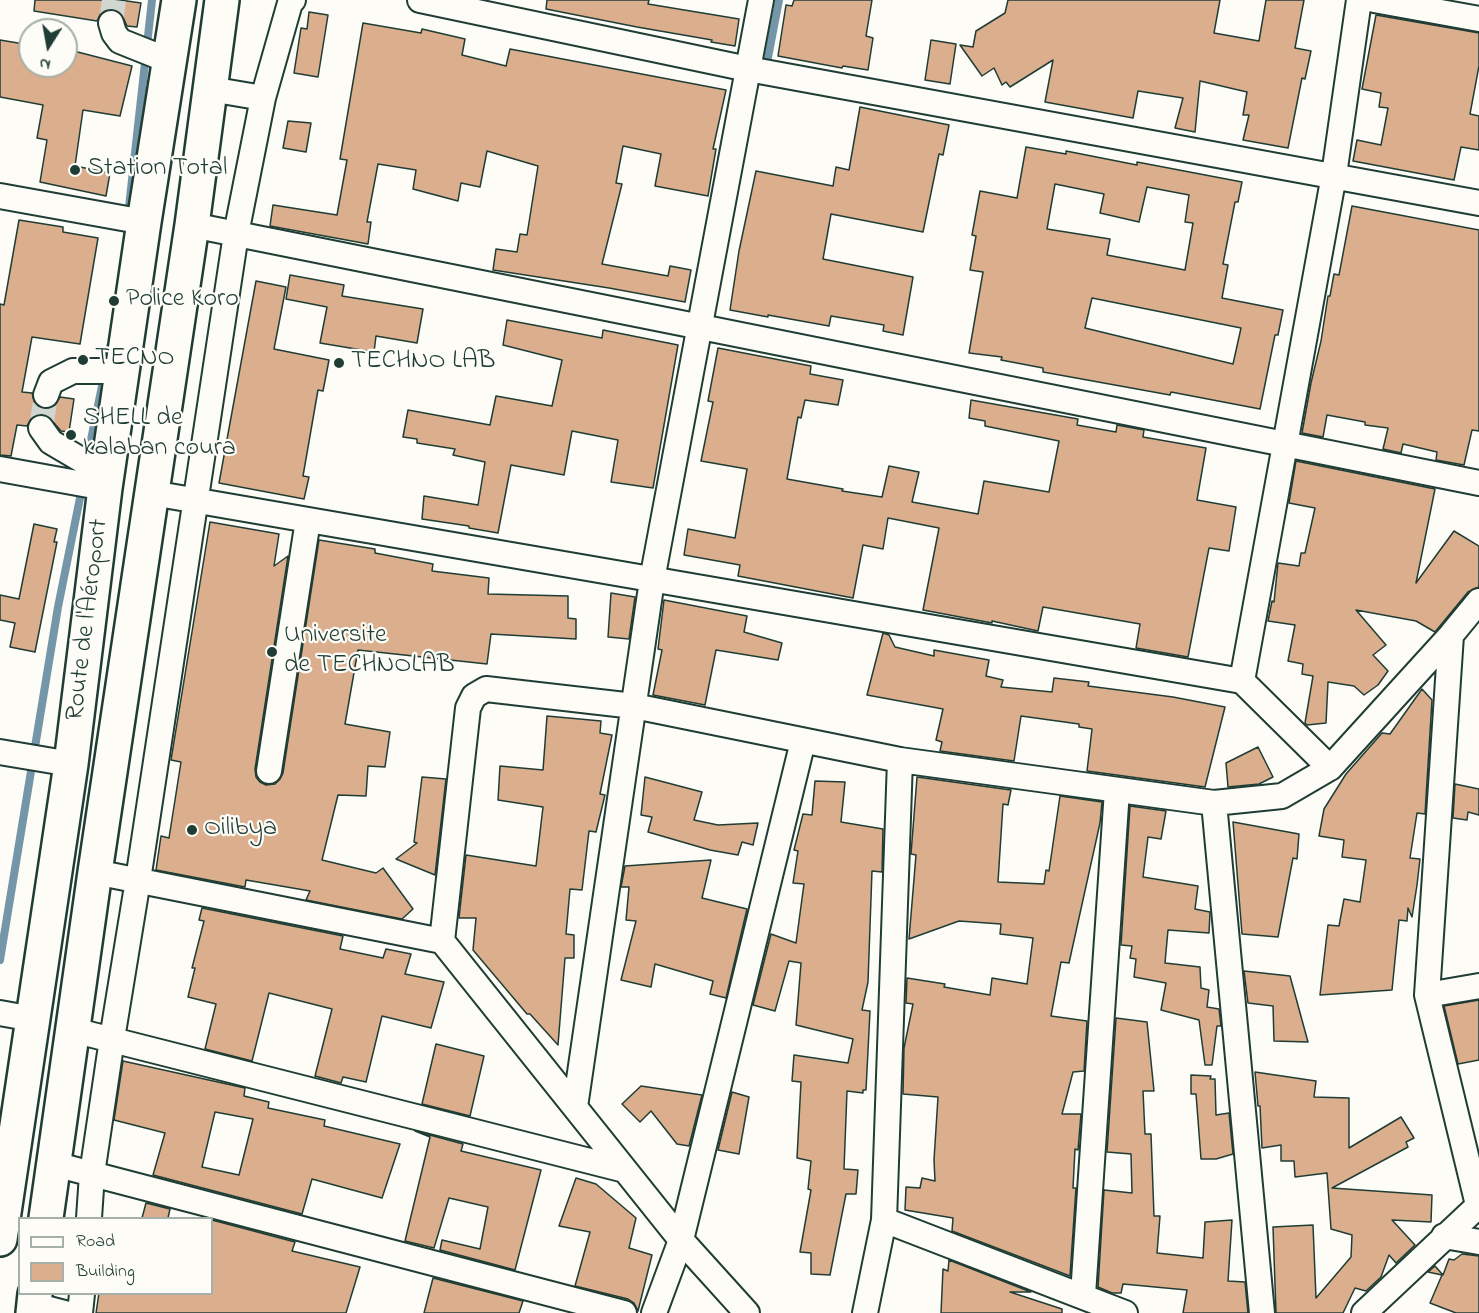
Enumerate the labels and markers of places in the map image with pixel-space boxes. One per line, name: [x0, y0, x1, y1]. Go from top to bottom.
place label: Station Total: [87, 154, 227, 186]
marker: Station Total: [68, 163, 82, 177]
place label: Police Koro: [126, 285, 239, 317]
marker: Police Koro: [107, 294, 121, 308]
place label: TECNO: [95, 344, 175, 376]
place label: TECHNO LAB: [351, 347, 495, 379]
marker: TECNO: [76, 353, 90, 367]
marker: TECHNO LAB: [332, 356, 346, 370]
place label: SHELL de kalaban coura: [83, 404, 236, 466]
marker: SHELL de kalaban coura: [64, 428, 78, 442]
place label: Universite de TECHNOLAB: [284, 621, 455, 682]
marker: Universite de TECHNOLAB: [265, 645, 279, 659]
place label: Oilibya: [204, 814, 277, 846]
marker: Oilibya: [185, 823, 199, 837]

